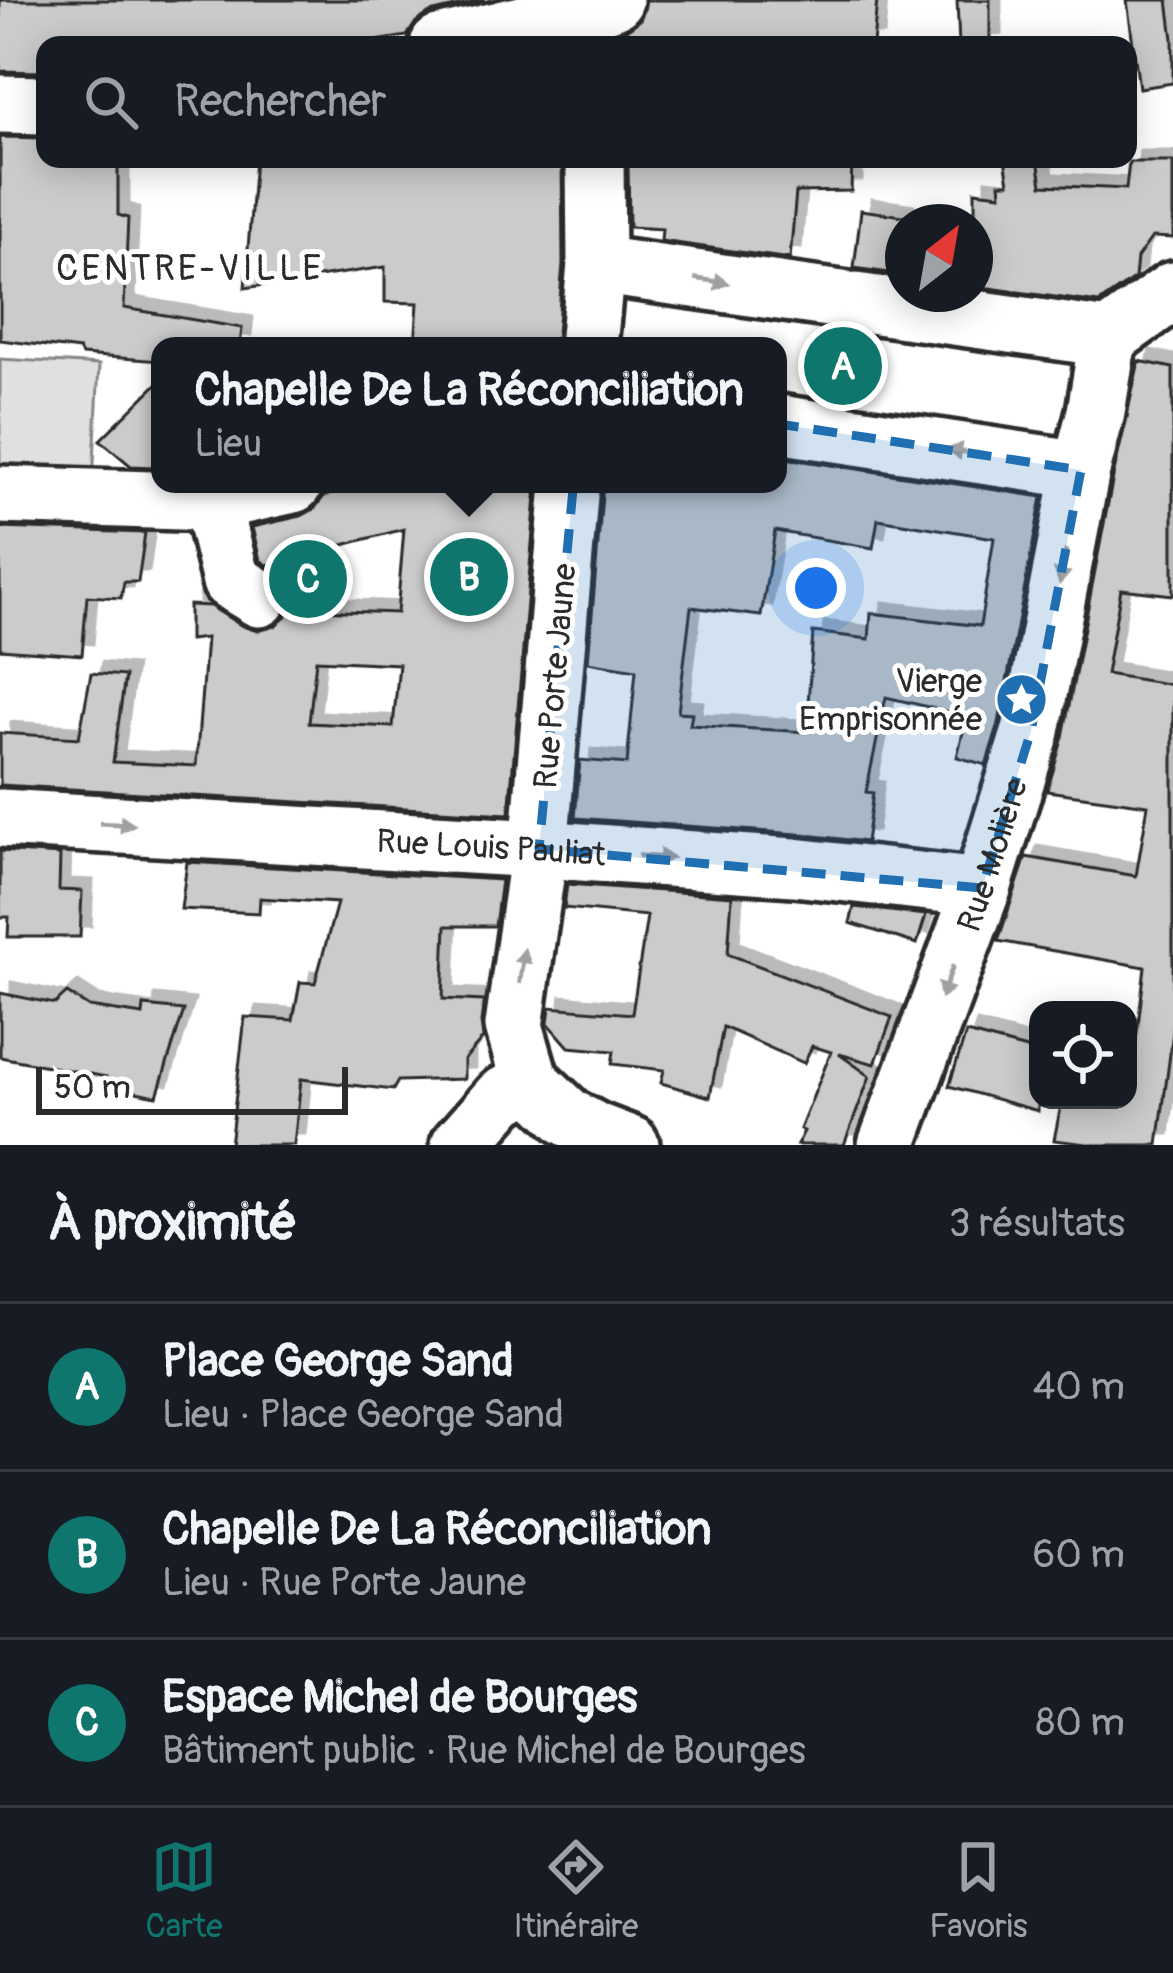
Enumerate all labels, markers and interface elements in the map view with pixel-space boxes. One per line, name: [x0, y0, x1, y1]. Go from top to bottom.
search box: [36, 36, 1137, 168]
icon: search: [78, 69, 144, 135]
text: Rechercher: [174, 74, 387, 130]
north arrow: [885, 204, 993, 312]
district label: CENTRE-VILLE: [56, 246, 324, 291]
one-way arrow: [694, 272, 731, 291]
pin: A: [804, 321, 882, 411]
popup: [151, 337, 787, 493]
text: Chapelle De La Réconciliation: [194, 363, 744, 419]
text: Lieu: [194, 419, 262, 468]
one-way arrow: [946, 442, 983, 461]
pin: B: [430, 532, 508, 622]
pin: C: [269, 534, 347, 624]
one-way arrow: [1053, 549, 1071, 587]
your location: [786, 558, 846, 618]
street label: Rue Porte Jaune: [525, 562, 586, 790]
place label: Vierge Emprisonnée: [799, 661, 982, 740]
place icon: Vierge Emprisonnée: [993, 671, 1049, 727]
street label: Rue Molière: [949, 773, 1037, 938]
one-way arrow: [99, 815, 137, 834]
street label: Rue Louis Pauliat: [375, 821, 608, 876]
one-way arrow: [638, 848, 675, 867]
one-way arrow: [513, 947, 532, 985]
one-way arrow: [937, 965, 955, 1001]
map controls: [1029, 1001, 1137, 1109]
button: locate: [1029, 1001, 1137, 1109]
scale bar: [36, 1061, 348, 1114]
text: 50 m: [54, 1067, 131, 1108]
text: À proximité: [48, 1191, 297, 1255]
text: 3 résultats: [949, 1199, 1125, 1248]
text: Place George Sand: [162, 1334, 513, 1390]
text: A: [74, 1362, 100, 1411]
text: 40 m: [1033, 1362, 1125, 1411]
text: Lieu · Place George Sand: [162, 1390, 564, 1439]
text: Chapelle De La Réconciliation: [162, 1502, 711, 1558]
text: B: [76, 1530, 98, 1579]
text: 60 m: [1033, 1530, 1125, 1579]
text: Lieu · Rue Porte Jaune: [162, 1558, 526, 1607]
text: Espace Michel de Bourges: [162, 1670, 637, 1726]
text: C: [75, 1698, 99, 1747]
text: 80 m: [1036, 1698, 1125, 1747]
text: Bâtiment public · Rue Michel de Bourges: [162, 1726, 806, 1775]
tab: Carte: [145, 1834, 223, 1947]
tab: Itinéraire: [514, 1834, 638, 1947]
tab: Favoris: [929, 1834, 1027, 1947]

